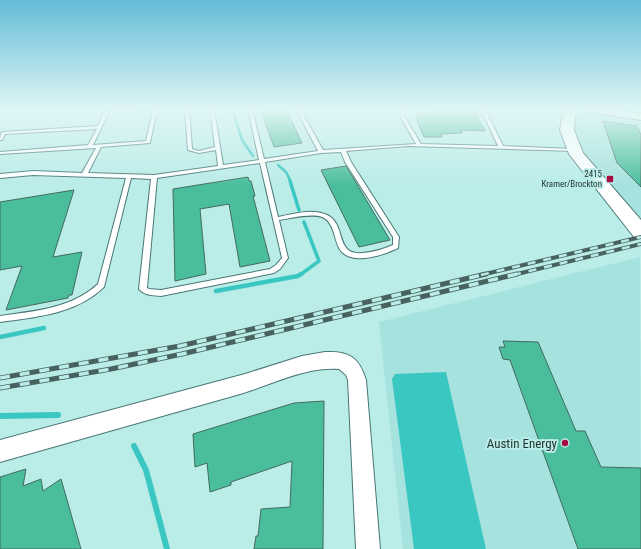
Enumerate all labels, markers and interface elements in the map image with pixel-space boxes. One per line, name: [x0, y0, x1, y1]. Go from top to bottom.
place label: 2415 Kramer/Brockton: [541, 169, 603, 189]
marker: 2415 Kramer/Brockton: [605, 174, 615, 184]
place label: Austin Energy: [487, 436, 558, 451]
marker: Austin Energy: [560, 438, 570, 448]

